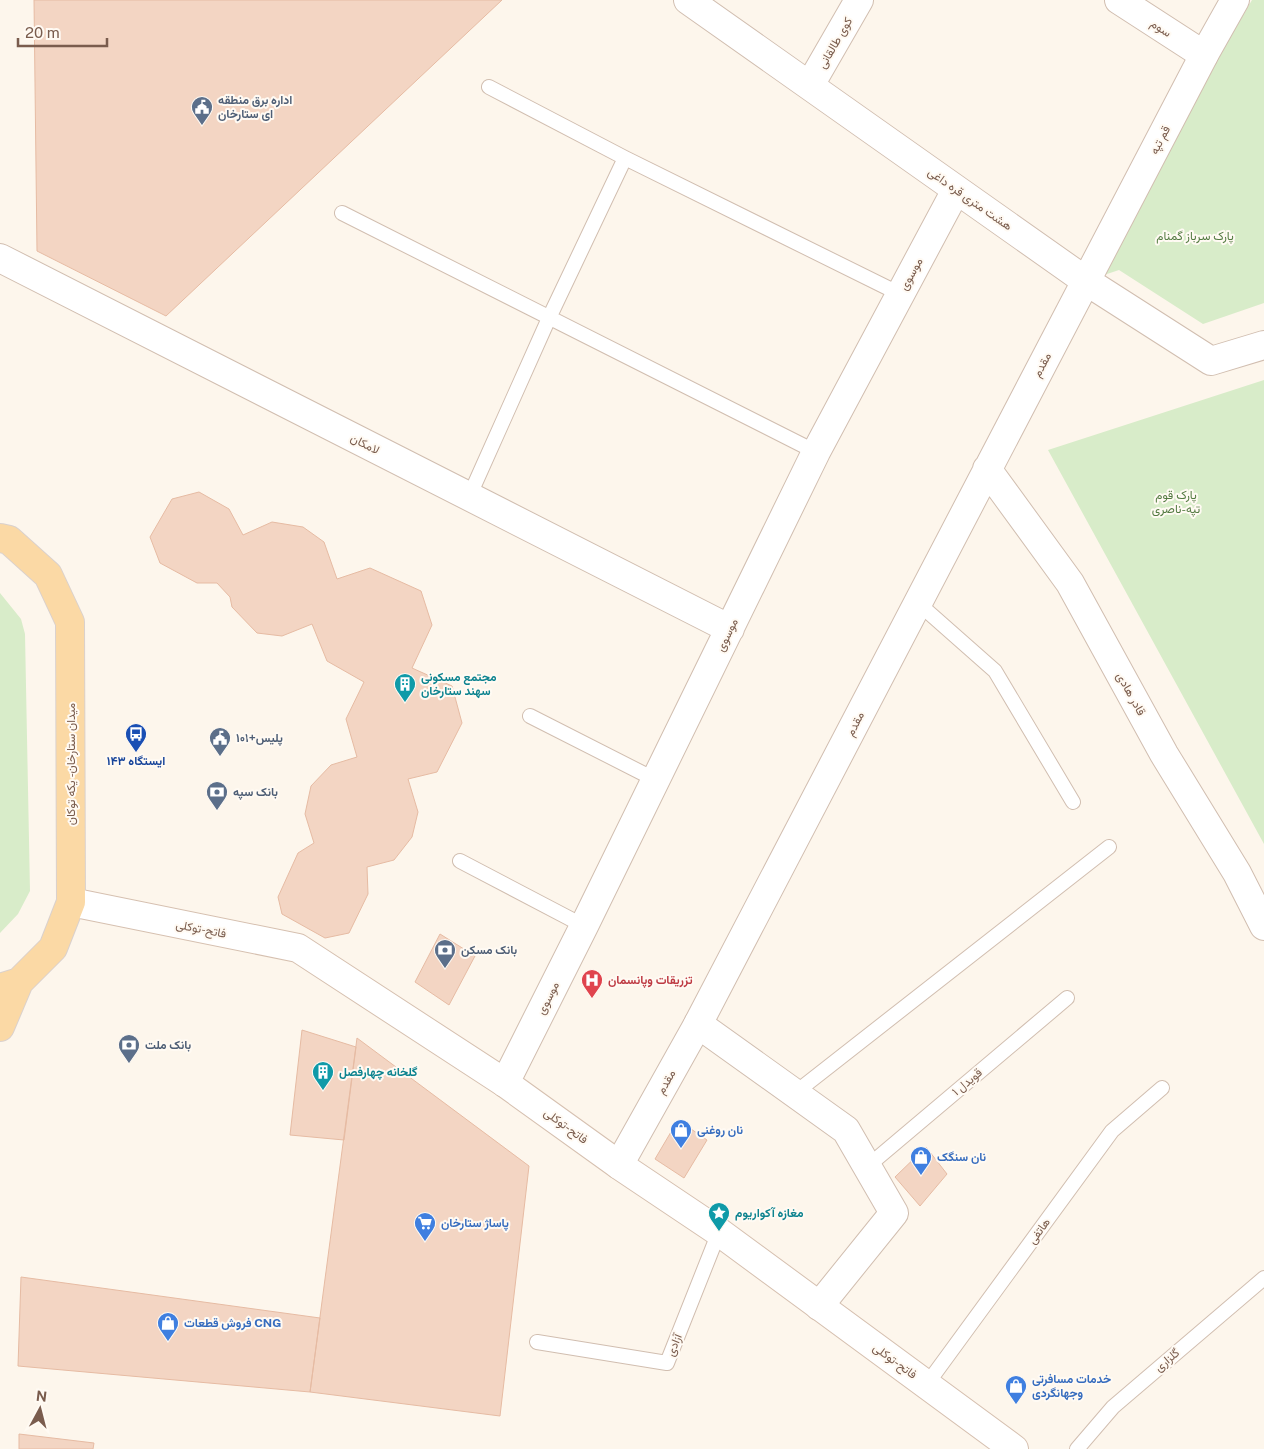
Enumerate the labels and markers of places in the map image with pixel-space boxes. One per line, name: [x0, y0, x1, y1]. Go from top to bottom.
place label: اداره برق منطقه ای ستارخان: [218, 93, 292, 122]
public building icon: اداره برق منطقه ای ستارخان: [190, 95, 214, 126]
place label: مجتمع مسکونی سهند ستارخان: [421, 670, 497, 699]
building icon: مجتمع مسکونی سهند ستارخان: [393, 672, 417, 703]
bus stop icon: ایستگاه ۱۴۳: [124, 722, 148, 753]
public building icon: پلیس+۱۰۱: [208, 726, 232, 757]
place label: پلیس+۱۰۱: [236, 731, 283, 746]
place label: ایستگاه ۱۴۳: [107, 754, 165, 768]
bank icon: بانک سپه: [205, 780, 229, 811]
place label: بانک سپه: [233, 785, 278, 800]
bank icon: بانک مسکن: [433, 938, 457, 969]
place label: بانک مسکن: [461, 943, 518, 957]
hospital icon: تزریقات وپانسمان: [580, 968, 604, 999]
place label: تزریقات وپانسمان: [608, 973, 693, 988]
bank icon: بانک ملت: [117, 1033, 141, 1064]
place label: بانک ملت: [145, 1038, 192, 1052]
building icon: گلخانه چهارفصل: [311, 1060, 335, 1091]
place label: گلخانه چهارفصل: [339, 1065, 418, 1080]
shop icon: نان روغنی: [669, 1118, 693, 1149]
place label: نان روغنی: [697, 1123, 743, 1138]
shop icon: نان سنگک: [909, 1145, 933, 1176]
place label: نان سنگک: [937, 1150, 987, 1164]
place icon: مغازه آکواریوم: [707, 1201, 731, 1232]
place label: مغازه آکواریوم: [735, 1206, 804, 1221]
supermarket icon: پاساژ ستارخان: [413, 1211, 437, 1242]
place label: پاساژ ستارخان: [441, 1216, 509, 1231]
shop icon: فروش قطعات CNG: [156, 1311, 180, 1342]
place label: فروش قطعات CNG: [184, 1316, 281, 1331]
place label: خدمات مسافرتی وجهانگردی: [1032, 1372, 1111, 1401]
shop icon: خدمات مسافرتی وجهانگردی: [1004, 1374, 1028, 1405]

